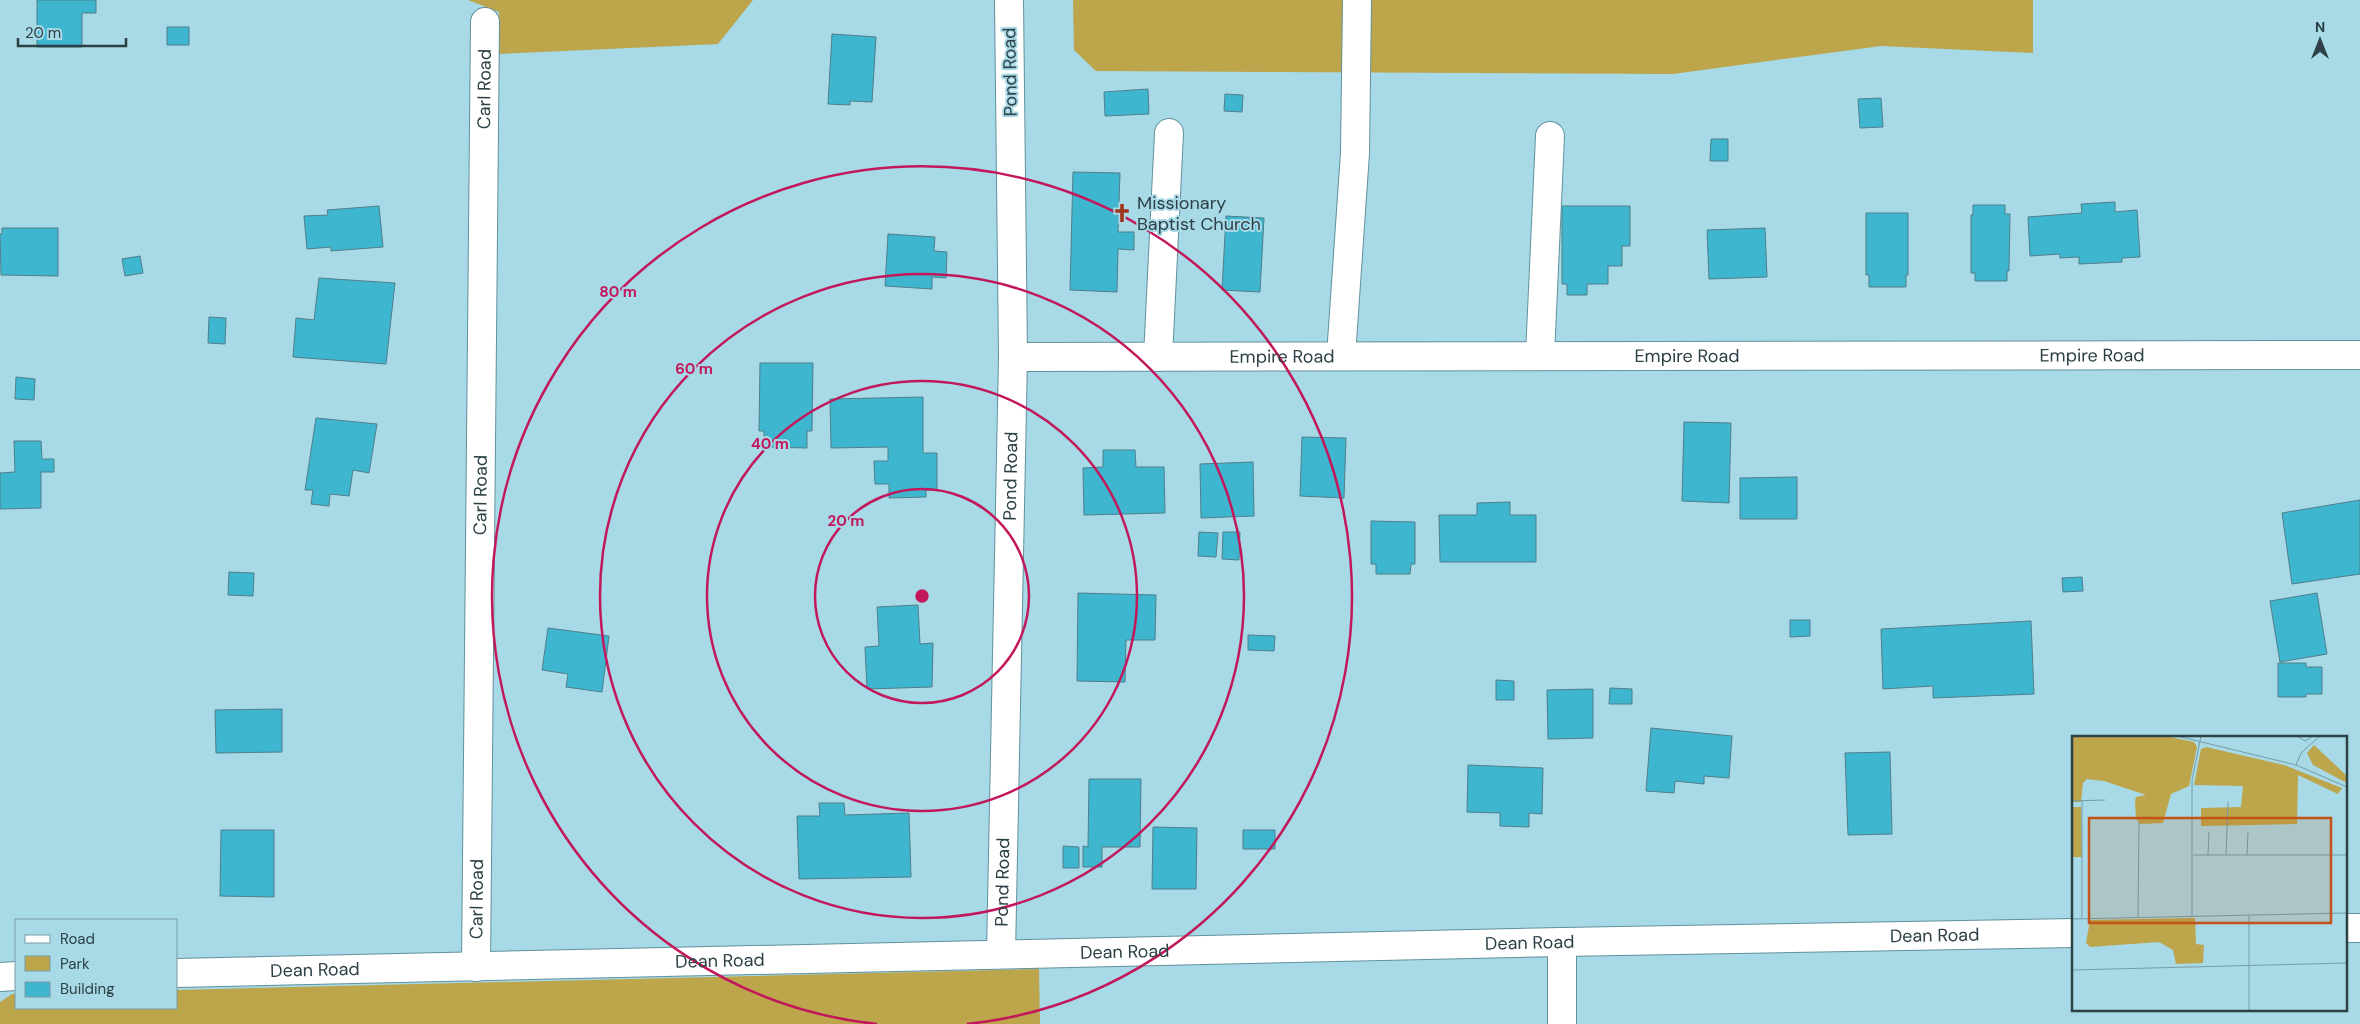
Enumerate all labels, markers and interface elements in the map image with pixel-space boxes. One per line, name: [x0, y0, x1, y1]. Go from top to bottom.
scale bar: [18, 15, 125, 47]
north arrow: [2295, 15, 2345, 65]
text: N: [2315, 18, 2325, 36]
text: 20 m: [25, 23, 61, 43]
street label: Pond Road: [997, 27, 1023, 117]
street label: Carl Road: [472, 49, 497, 129]
place label: Missionary Baptist Church: [1137, 191, 1261, 236]
church icon: Missionary Baptist Church: [1111, 202, 1133, 224]
text: 80 m: [599, 282, 637, 302]
street label: Empire Road: [2039, 343, 2145, 367]
street label: Empire Road: [1634, 344, 1740, 368]
street label: Empire Road: [1229, 345, 1335, 369]
text: 60 m: [675, 359, 713, 379]
street label: Pond Road: [998, 431, 1023, 521]
text: 40 m: [751, 434, 789, 454]
street label: Carl Road: [468, 455, 493, 535]
text: 20 m: [828, 511, 864, 531]
centre of rings: [913, 587, 931, 605]
inset map: [2072, 736, 2348, 1012]
street label: Pond Road: [990, 837, 1015, 927]
street label: Carl Road: [464, 859, 489, 939]
legend: [15, 919, 178, 1009]
street label: Dean Road: [1890, 923, 1980, 948]
text: Road: [60, 929, 95, 949]
street label: Dean Road: [1485, 930, 1575, 956]
street label: Dean Road: [1080, 939, 1170, 965]
street label: Dean Road: [675, 948, 765, 974]
text: Park: [60, 954, 90, 974]
street label: Dean Road: [270, 957, 360, 983]
text: Building: [60, 979, 115, 999]

